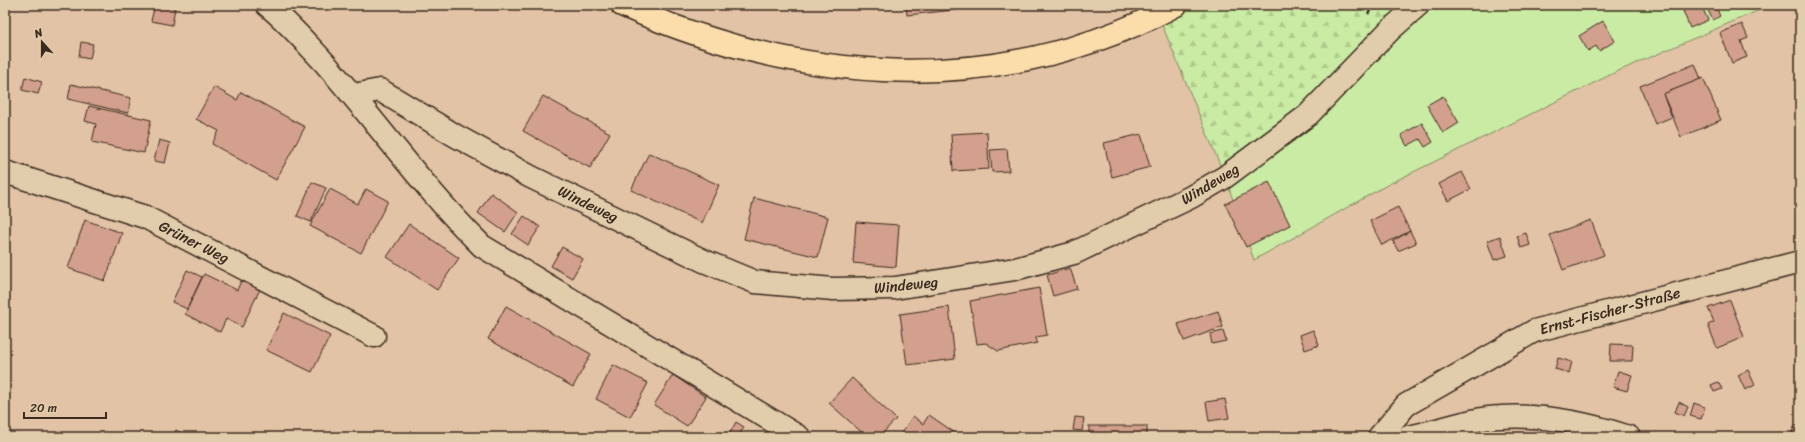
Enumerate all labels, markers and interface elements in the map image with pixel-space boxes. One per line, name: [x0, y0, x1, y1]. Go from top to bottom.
north arrow: [22, 22, 62, 62]
text: N: [31, 23, 46, 44]
street label: Windeweg: [1176, 156, 1245, 212]
street label: Windeweg: [553, 178, 623, 230]
street label: Grüner Weg: [154, 213, 234, 271]
street label: Windeweg: [873, 269, 940, 301]
street label: Ernst-Fischer-Straße: [1537, 280, 1684, 342]
scale bar: [24, 394, 106, 420]
text: 20 m: [30, 397, 57, 419]

